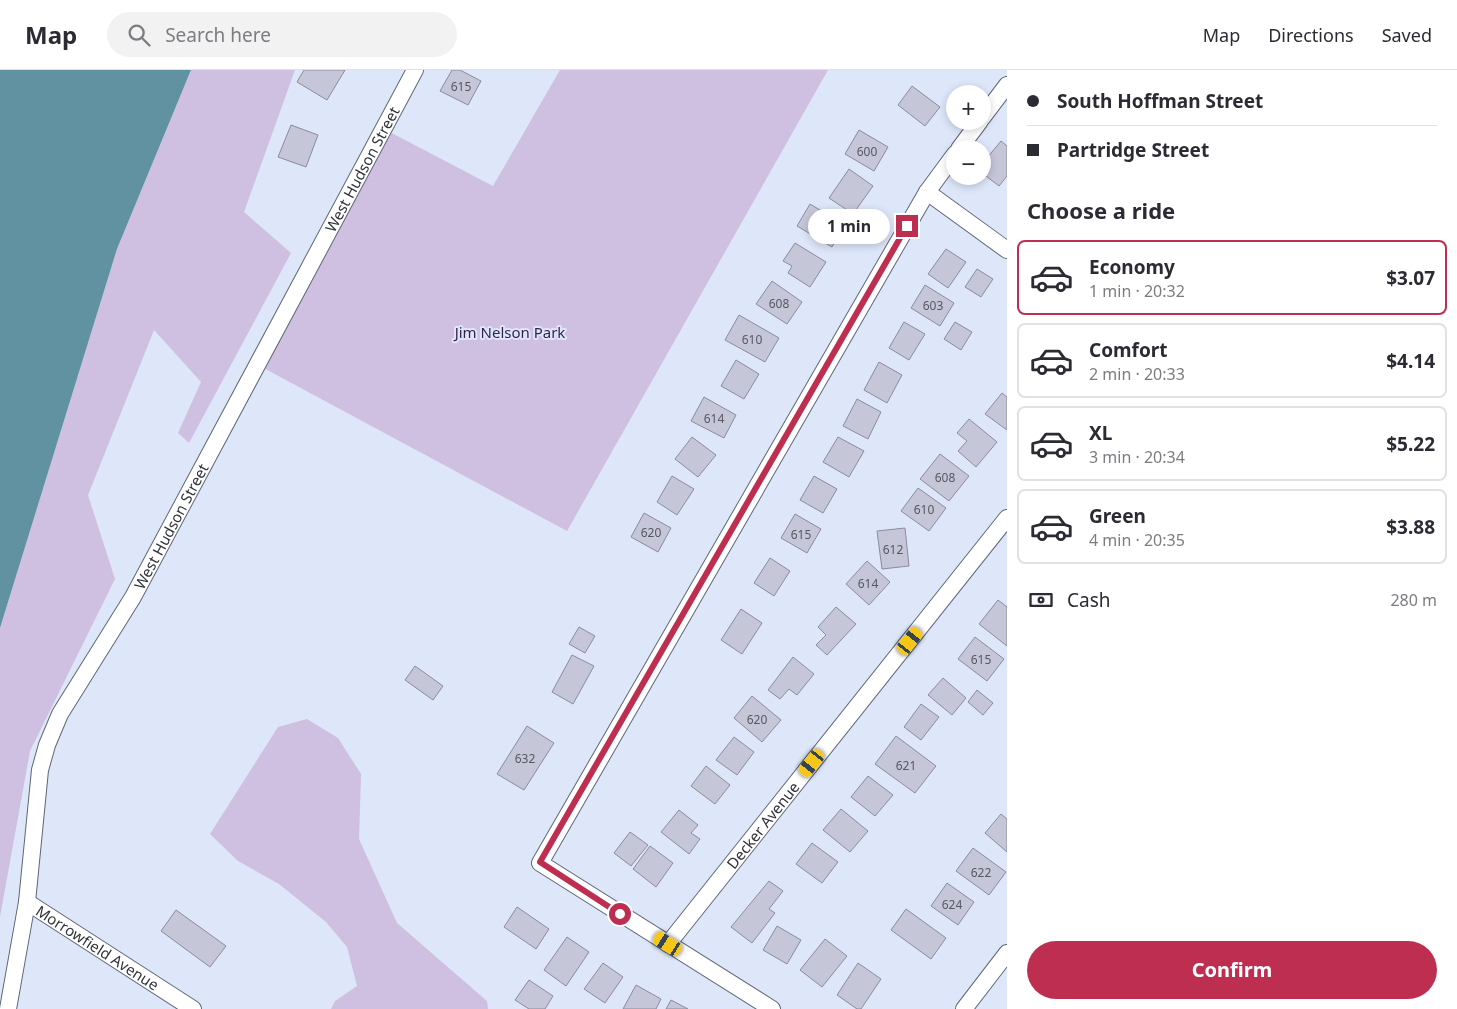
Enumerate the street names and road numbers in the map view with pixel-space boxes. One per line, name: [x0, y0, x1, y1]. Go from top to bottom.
street label: West Hudson Street: [320, 102, 404, 235]
street label: West Hudson Street: [129, 459, 213, 593]
street label: Decker Avenue: [722, 777, 803, 873]
street label: Morrowfield Avenue: [32, 900, 163, 995]

